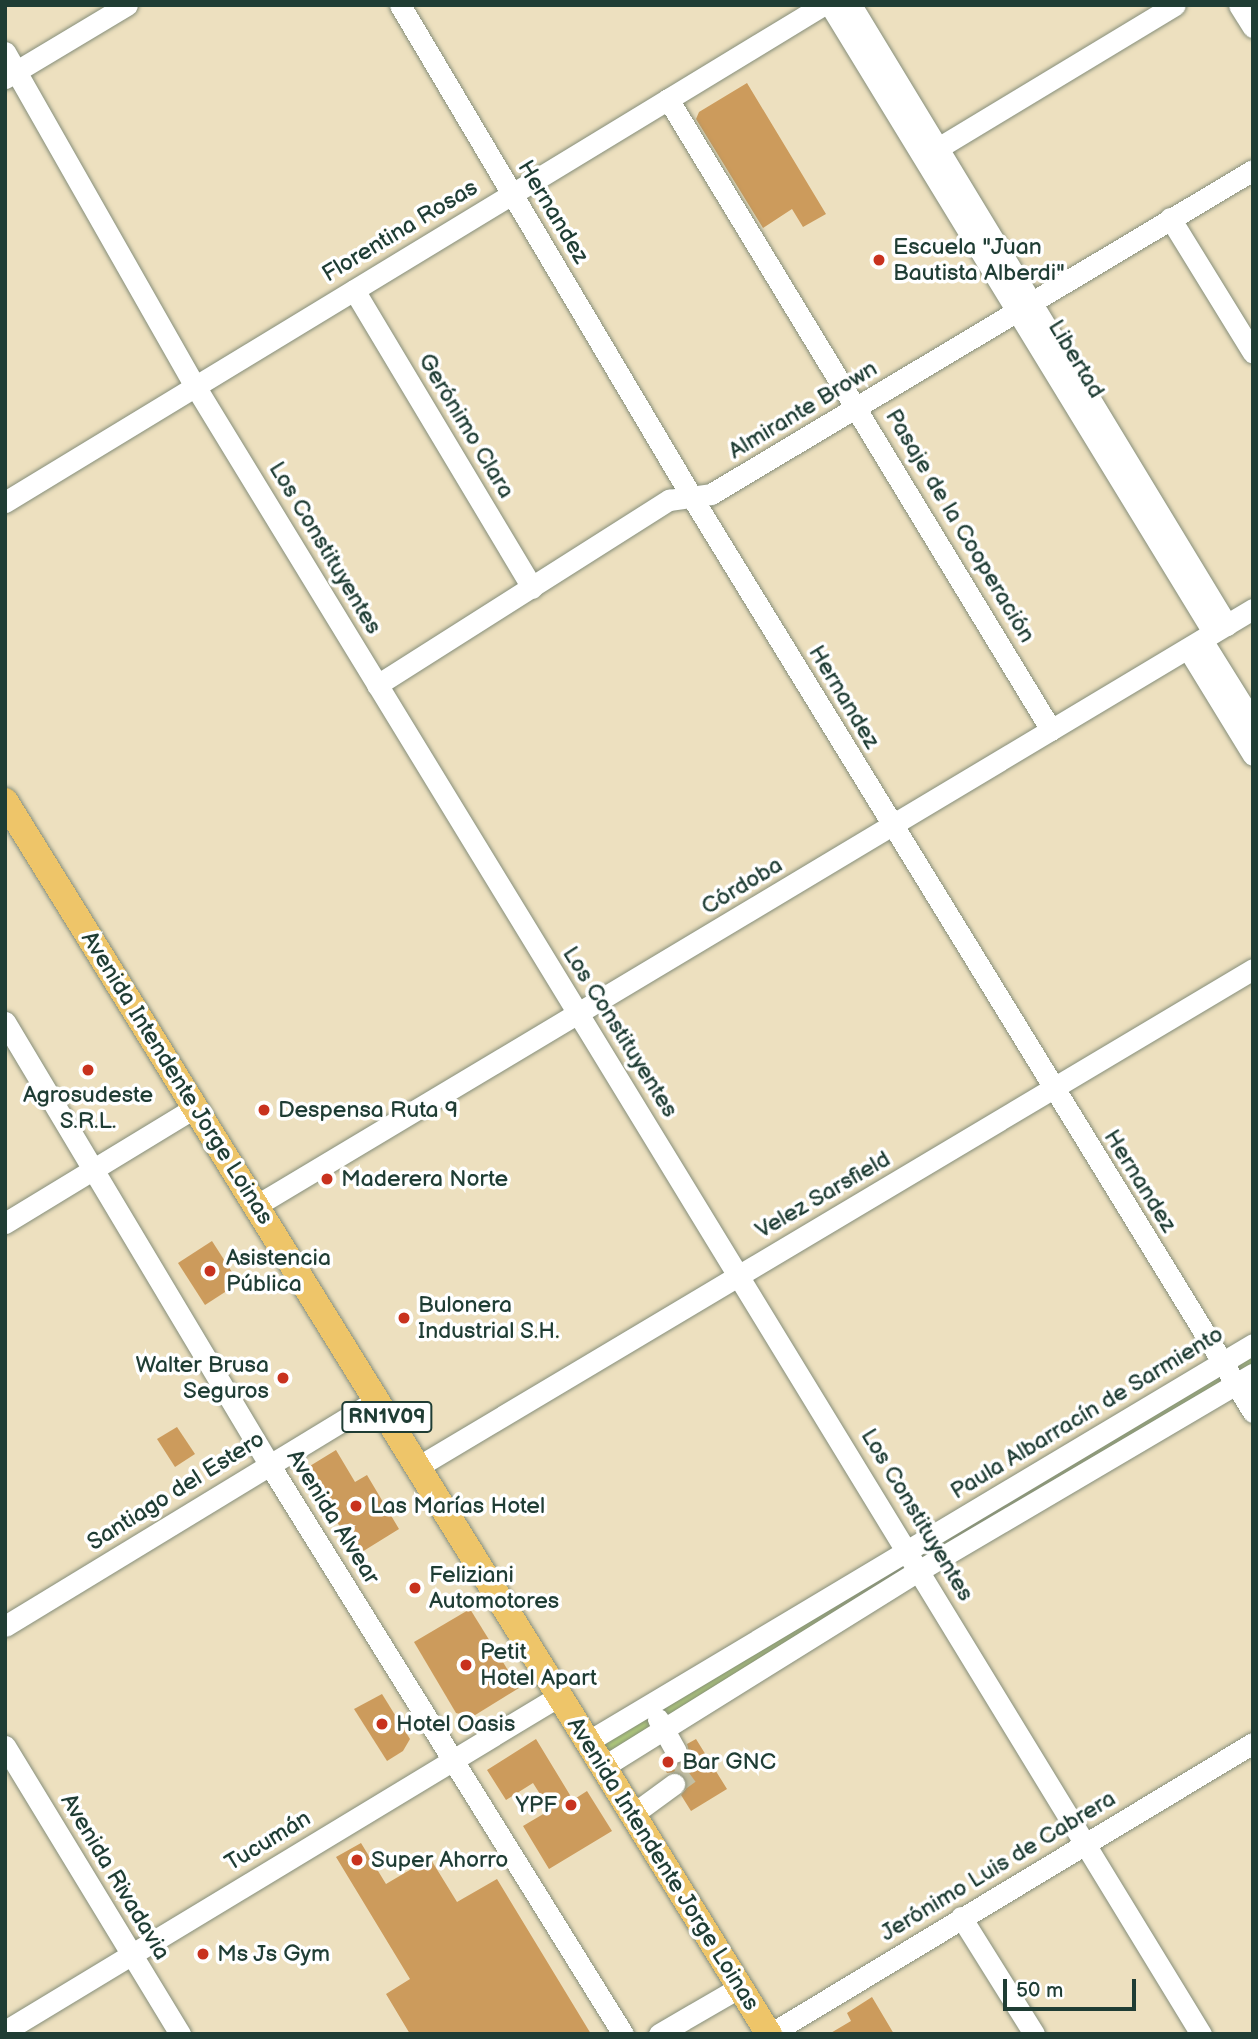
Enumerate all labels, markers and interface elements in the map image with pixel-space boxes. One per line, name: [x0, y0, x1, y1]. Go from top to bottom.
street label: Hernandez: [511, 155, 595, 269]
street label: Florentina Rosas: [317, 174, 483, 288]
place label: Escuela "Juan Bautista Alberdi": [893, 233, 1065, 287]
marker: Escuela "Juan Bautista Alberdi": [871, 252, 887, 268]
street label: Libertad: [1042, 315, 1110, 403]
street label: Gerónimo Clara: [412, 349, 520, 503]
street label: Almirante Brown: [724, 355, 882, 465]
street label: Pasaje de la Cooperación: [879, 404, 1041, 648]
street label: Los Constituyentes: [263, 457, 387, 639]
street label: Hernandez: [802, 640, 886, 754]
street label: Córdoba: [697, 851, 787, 921]
street label: Avenida Intendente Jorge Loinas: [75, 926, 279, 1230]
street label: Los Constituyentes: [556, 942, 684, 1122]
marker: Agrosudeste S.R.L.: [80, 1062, 96, 1078]
place label: Agrosudeste S.R.L.: [23, 1081, 153, 1135]
place label: Despensa Ruta 9: [278, 1096, 458, 1124]
marker: Despensa Ruta 9: [256, 1102, 272, 1118]
street label: Hernandez: [1098, 1125, 1182, 1237]
street label: Velez Sarsfield: [751, 1145, 895, 1245]
place label: Maderera Norte: [341, 1165, 508, 1193]
marker: Maderera Norte: [319, 1171, 335, 1187]
place label: Asistencia Pública: [226, 1244, 331, 1298]
marker: Asistencia Pública: [200, 1261, 220, 1281]
place label: Bulonera Industrial S.H.: [418, 1291, 560, 1345]
marker: Bulonera Industrial S.H.: [396, 1310, 412, 1326]
street label: Paula Albarracín de Sarmiento: [946, 1320, 1228, 1506]
place label: Walter Brusa Seguros: [135, 1351, 269, 1405]
marker: Walter Brusa Seguros: [275, 1370, 291, 1386]
road number: RN1V09: [340, 1400, 434, 1434]
street label: Los Constituyentes: [855, 1424, 979, 1606]
street label: Santiago del Estero: [82, 1425, 270, 1557]
street label: Avenida Alvear: [281, 1445, 385, 1589]
place label: Las Marías Hotel: [370, 1492, 545, 1520]
marker: Las Marías Hotel: [348, 1498, 364, 1514]
place label: Feliziani Automotores: [429, 1561, 559, 1615]
marker: Feliziani Automotores: [407, 1580, 423, 1596]
place label: Petit Hotel Apart: [480, 1638, 597, 1692]
marker: Petit Hotel Apart: [458, 1657, 474, 1673]
place label: Hotel Oasis: [396, 1710, 515, 1738]
street label: Avenida Intendente Jorge Loinas: [561, 1712, 765, 2016]
marker: Hotel Oasis: [374, 1716, 390, 1732]
place label: Bar GNC: [682, 1748, 776, 1776]
marker: Bar GNC: [660, 1754, 676, 1770]
street label: Jerónimo Luis de Cabrera: [875, 1785, 1121, 1947]
street label: Avenida Rivadavia: [54, 1789, 176, 1965]
place label: YPF: [515, 1791, 557, 1819]
marker: YPF: [563, 1797, 579, 1813]
street label: Tucumán: [220, 1805, 316, 1877]
place label: Super Ahorro: [371, 1846, 508, 1874]
marker: Super Ahorro: [349, 1852, 365, 1868]
place label: Ms Js Gym: [217, 1940, 331, 1968]
marker: Ms Js Gym: [195, 1946, 211, 1962]
scale bar: [1006, 1966, 1139, 2010]
text: 50 m: [1016, 1978, 1063, 2003]

